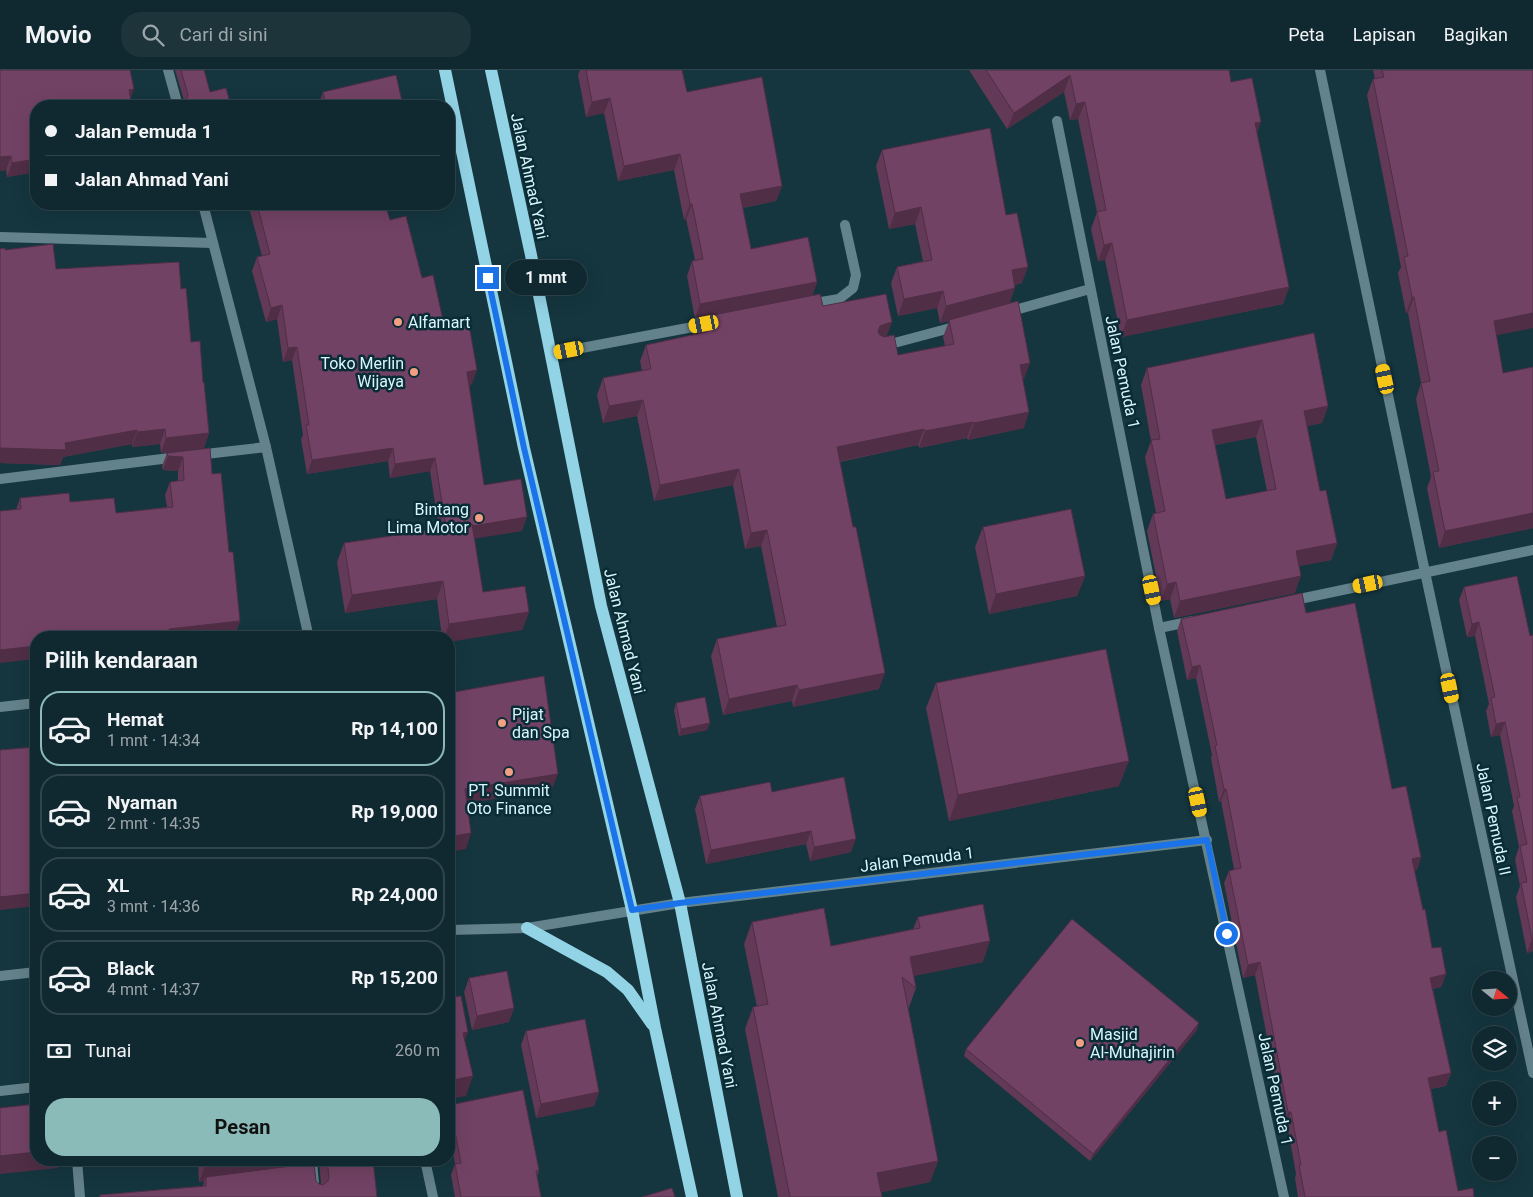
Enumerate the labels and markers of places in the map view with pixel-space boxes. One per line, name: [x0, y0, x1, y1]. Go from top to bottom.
place label: Alfamart: [408, 313, 470, 332]
marker: Alfamart: [392, 316, 404, 328]
place label: Toko Merlin Wijaya: [320, 354, 404, 391]
marker: Toko Merlin Wijaya: [408, 366, 420, 378]
place label: Bintang Lima Motor: [387, 500, 470, 537]
marker: Bintang Lima Motor: [473, 512, 485, 524]
place label: Pijat dan Spa: [512, 705, 570, 742]
marker: Pijat dan Spa: [496, 717, 508, 729]
marker: PT. Summit Oto Finance: [503, 766, 515, 778]
place label: PT. Summit Oto Finance: [466, 781, 552, 818]
place label: Masjid Al-Muhajirin: [1090, 1025, 1175, 1062]
marker: Masjid Al-Muhajirin: [1074, 1037, 1086, 1049]

